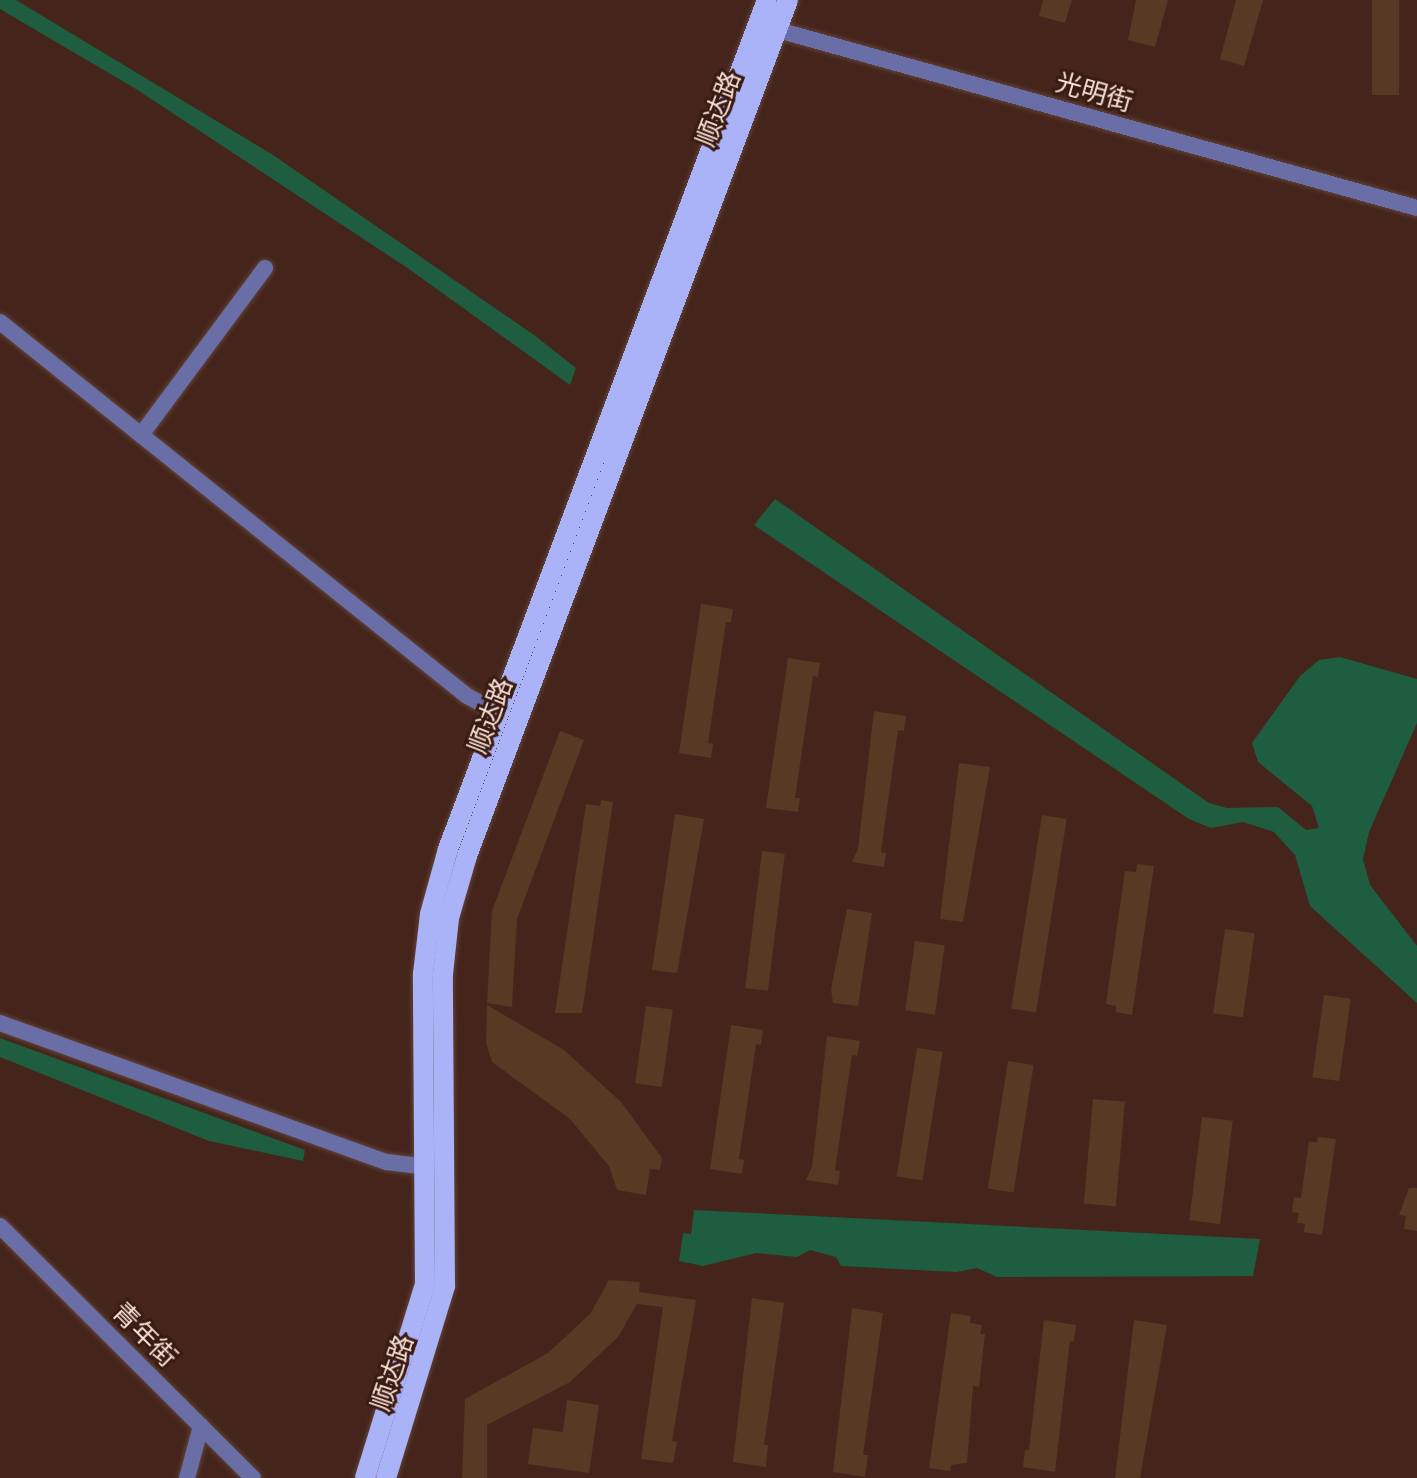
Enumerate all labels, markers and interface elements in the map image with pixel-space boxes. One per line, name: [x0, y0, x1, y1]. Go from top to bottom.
street label: 顺达路: [690, 67, 748, 151]
street label: 光明街: [1052, 67, 1136, 119]
street label: 顺达路: [462, 674, 520, 758]
street label: 青年街: [105, 1296, 183, 1374]
street label: 顺达路: [366, 1331, 420, 1415]

